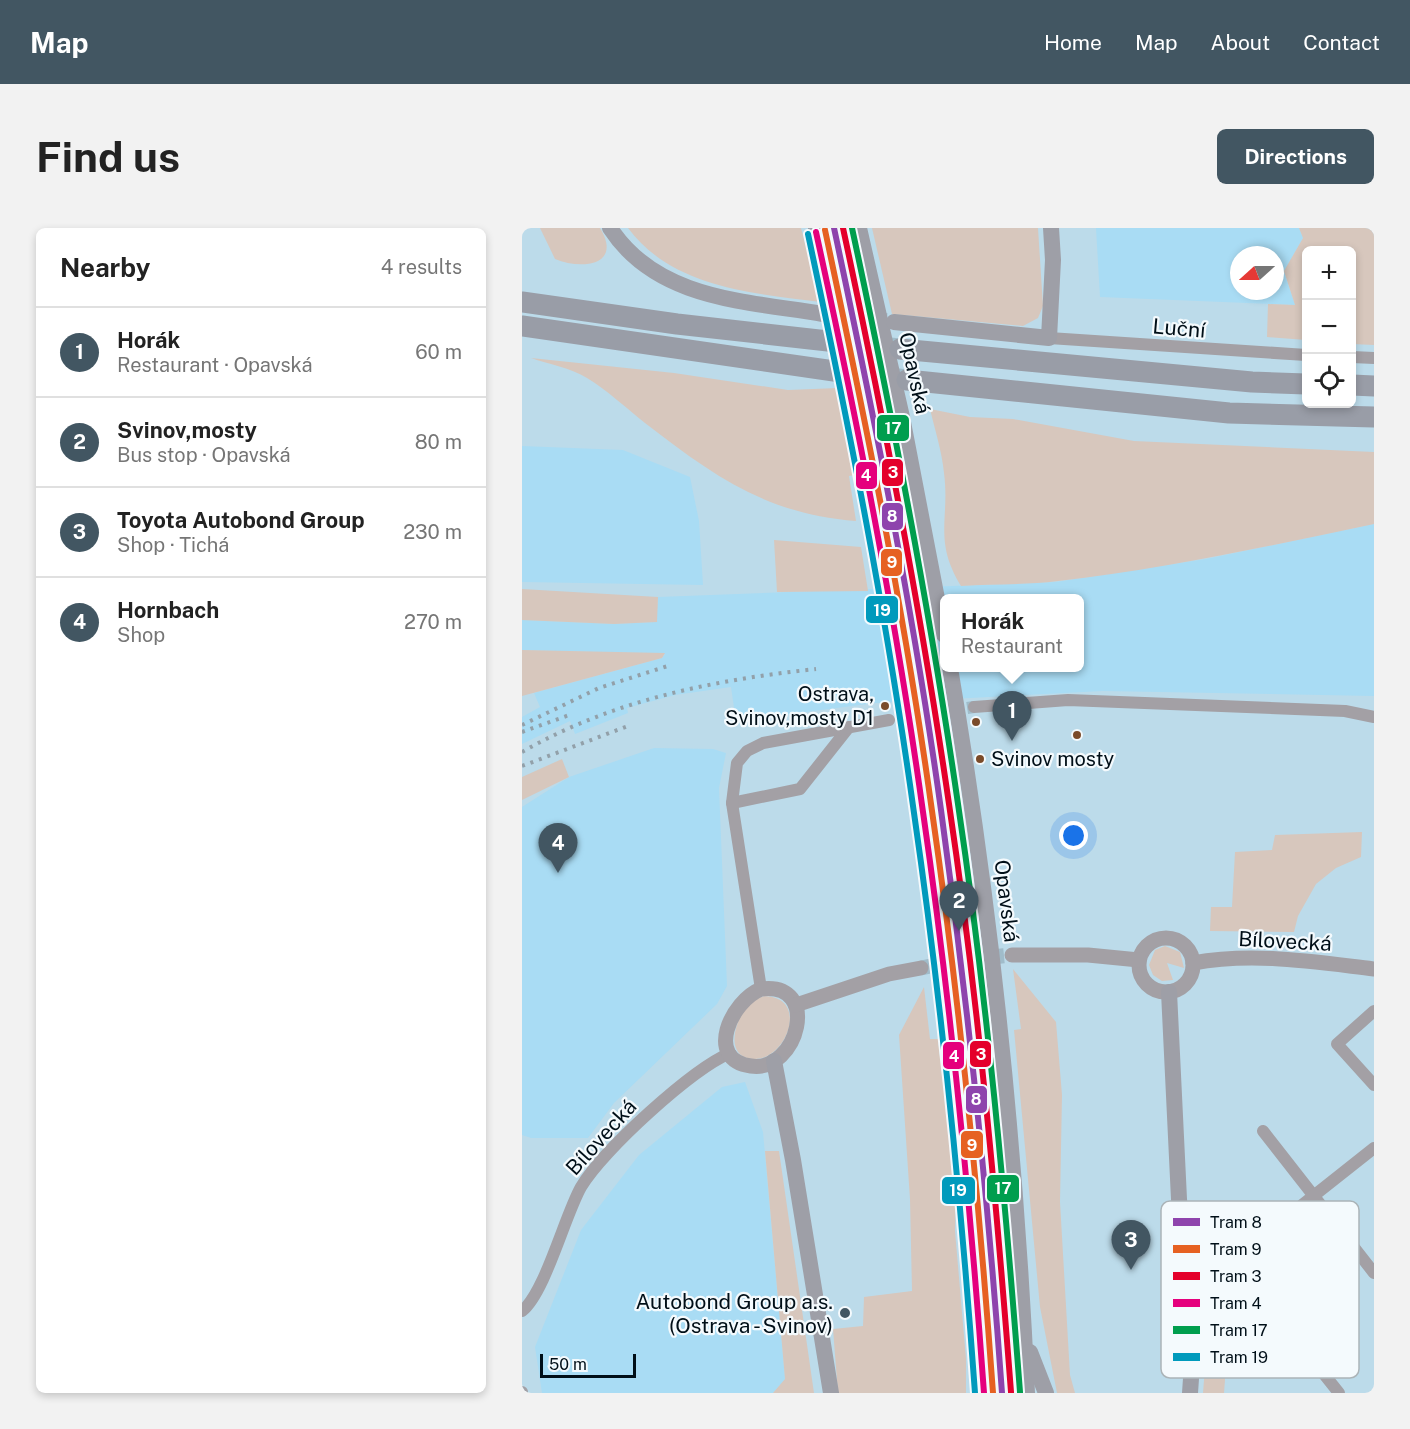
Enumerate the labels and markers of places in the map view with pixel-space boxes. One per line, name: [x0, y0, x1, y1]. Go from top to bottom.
place label: Ostrava, Svinov,mosty D1: [725, 682, 874, 730]
pin: 1: [992, 692, 1032, 741]
marker: Ostrava, Svinov,mosty D1: [879, 700, 891, 712]
unlabelled marker: [970, 716, 982, 728]
unlabelled marker: [1071, 729, 1083, 741]
place label: Svinov mosty: [991, 747, 1114, 771]
marker: Svinov mosty: [974, 753, 986, 765]
pin: 4: [538, 824, 578, 873]
pin: 2: [940, 882, 978, 931]
pin: 3: [1112, 1220, 1150, 1270]
place label: Autobond Group a.s. (Ostrava - Svinov): [635, 1289, 833, 1338]
marker: Autobond Group a.s. (Ostrava - Svinov): [838, 1306, 852, 1320]

